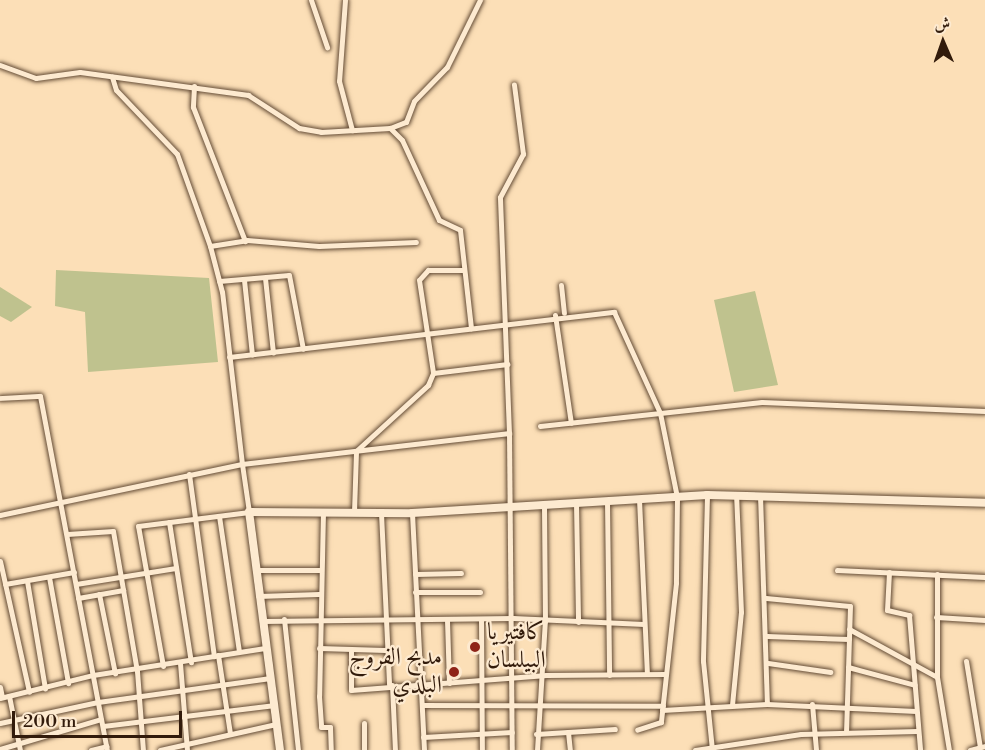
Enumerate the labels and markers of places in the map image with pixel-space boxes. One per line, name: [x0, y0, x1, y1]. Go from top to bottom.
place label: كافتيريا البيلسان: [487, 619, 546, 675]
marker: كافتيريا البيلسان: [468, 640, 482, 654]
place label: مدبح الفروج البلدي: [349, 644, 442, 700]
marker: مدبح الفروج البلدي: [447, 665, 461, 679]

